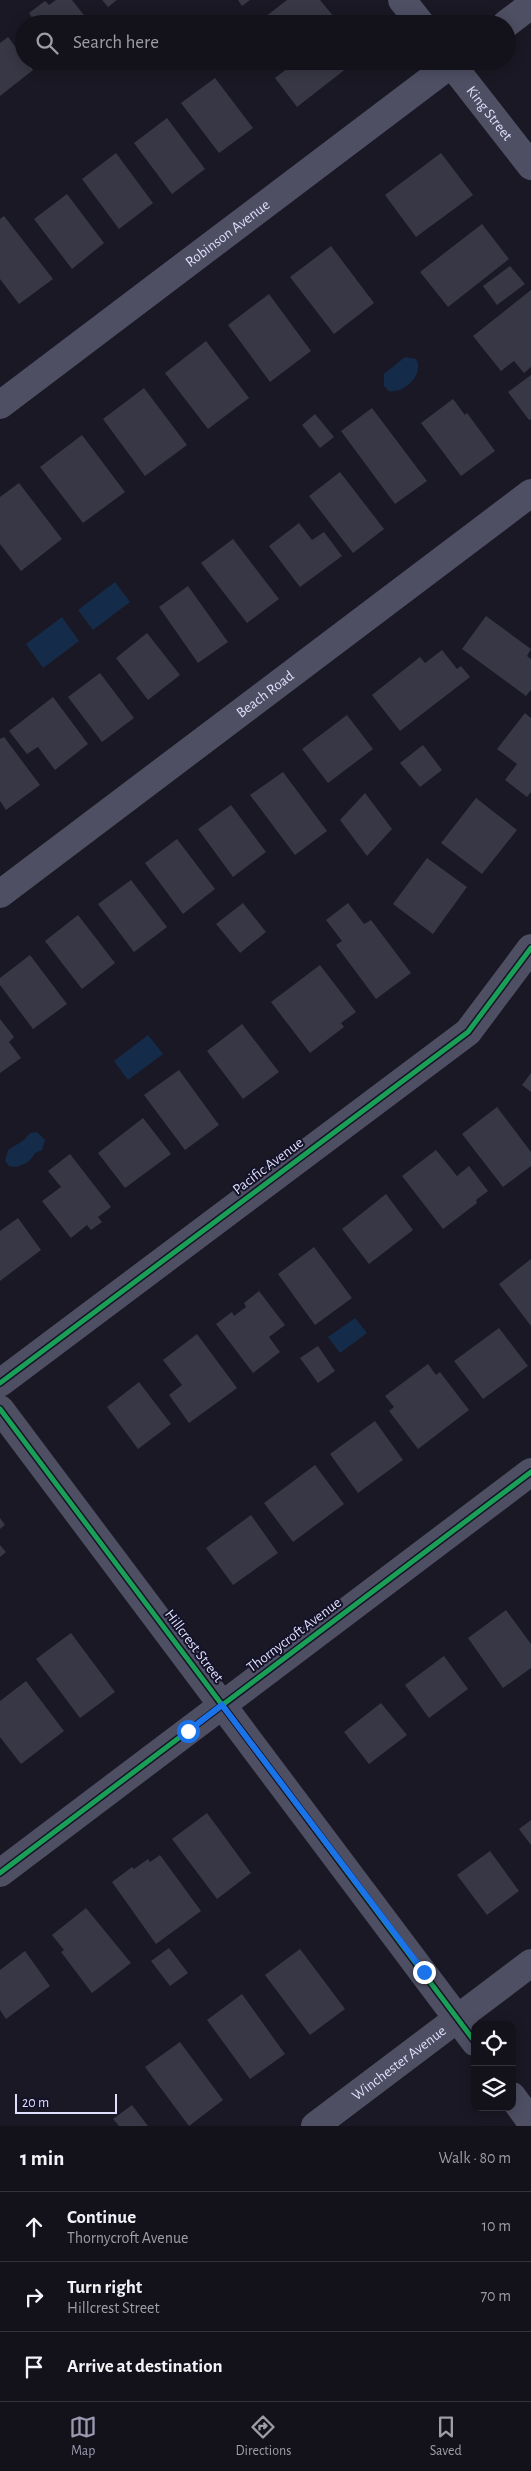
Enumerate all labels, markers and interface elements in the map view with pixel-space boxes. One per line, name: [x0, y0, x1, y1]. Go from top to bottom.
search box: [15, 15, 516, 70]
icon: search: [33, 29, 61, 57]
text: Search here: [73, 33, 159, 52]
street label: King Street: [464, 83, 516, 143]
street label: Robinson Avenue: [183, 197, 272, 270]
street label: Beach Road: [233, 667, 297, 720]
street label: Pacific Avenue: [230, 1135, 306, 1197]
street label: Thornycroft Avenue: [244, 1595, 344, 1675]
street label: Hillcrest Street: [162, 1607, 226, 1685]
route start: [177, 1720, 200, 1743]
route end: [413, 1961, 436, 1984]
map controls: [471, 2021, 516, 2111]
button: locate: [471, 2021, 516, 2066]
street label: Winchester Avenue: [349, 2023, 449, 2103]
button: layers: [471, 2066, 516, 2111]
scale bar: [15, 2091, 118, 2114]
text: 20 m: [22, 2096, 49, 2110]
text: 1 min: [20, 2148, 64, 2169]
text: Walk · 80 m: [439, 2150, 511, 2166]
text: Continue: [67, 2208, 136, 2227]
icon: ahead: [20, 2213, 48, 2241]
text: 10 m: [482, 2218, 511, 2234]
text: Thornycroft Avenue: [67, 2230, 189, 2246]
text: Turn right: [67, 2278, 142, 2297]
icon: right: [20, 2283, 48, 2311]
text: 70 m: [480, 2288, 511, 2304]
text: Hillcrest Street: [67, 2300, 160, 2316]
icon: arrive: [20, 2353, 48, 2381]
text: Arrive at destination: [67, 2357, 223, 2376]
tab: Map: [69, 2413, 97, 2460]
tab: Directions: [236, 2413, 291, 2460]
tab: Saved: [430, 2413, 462, 2460]

